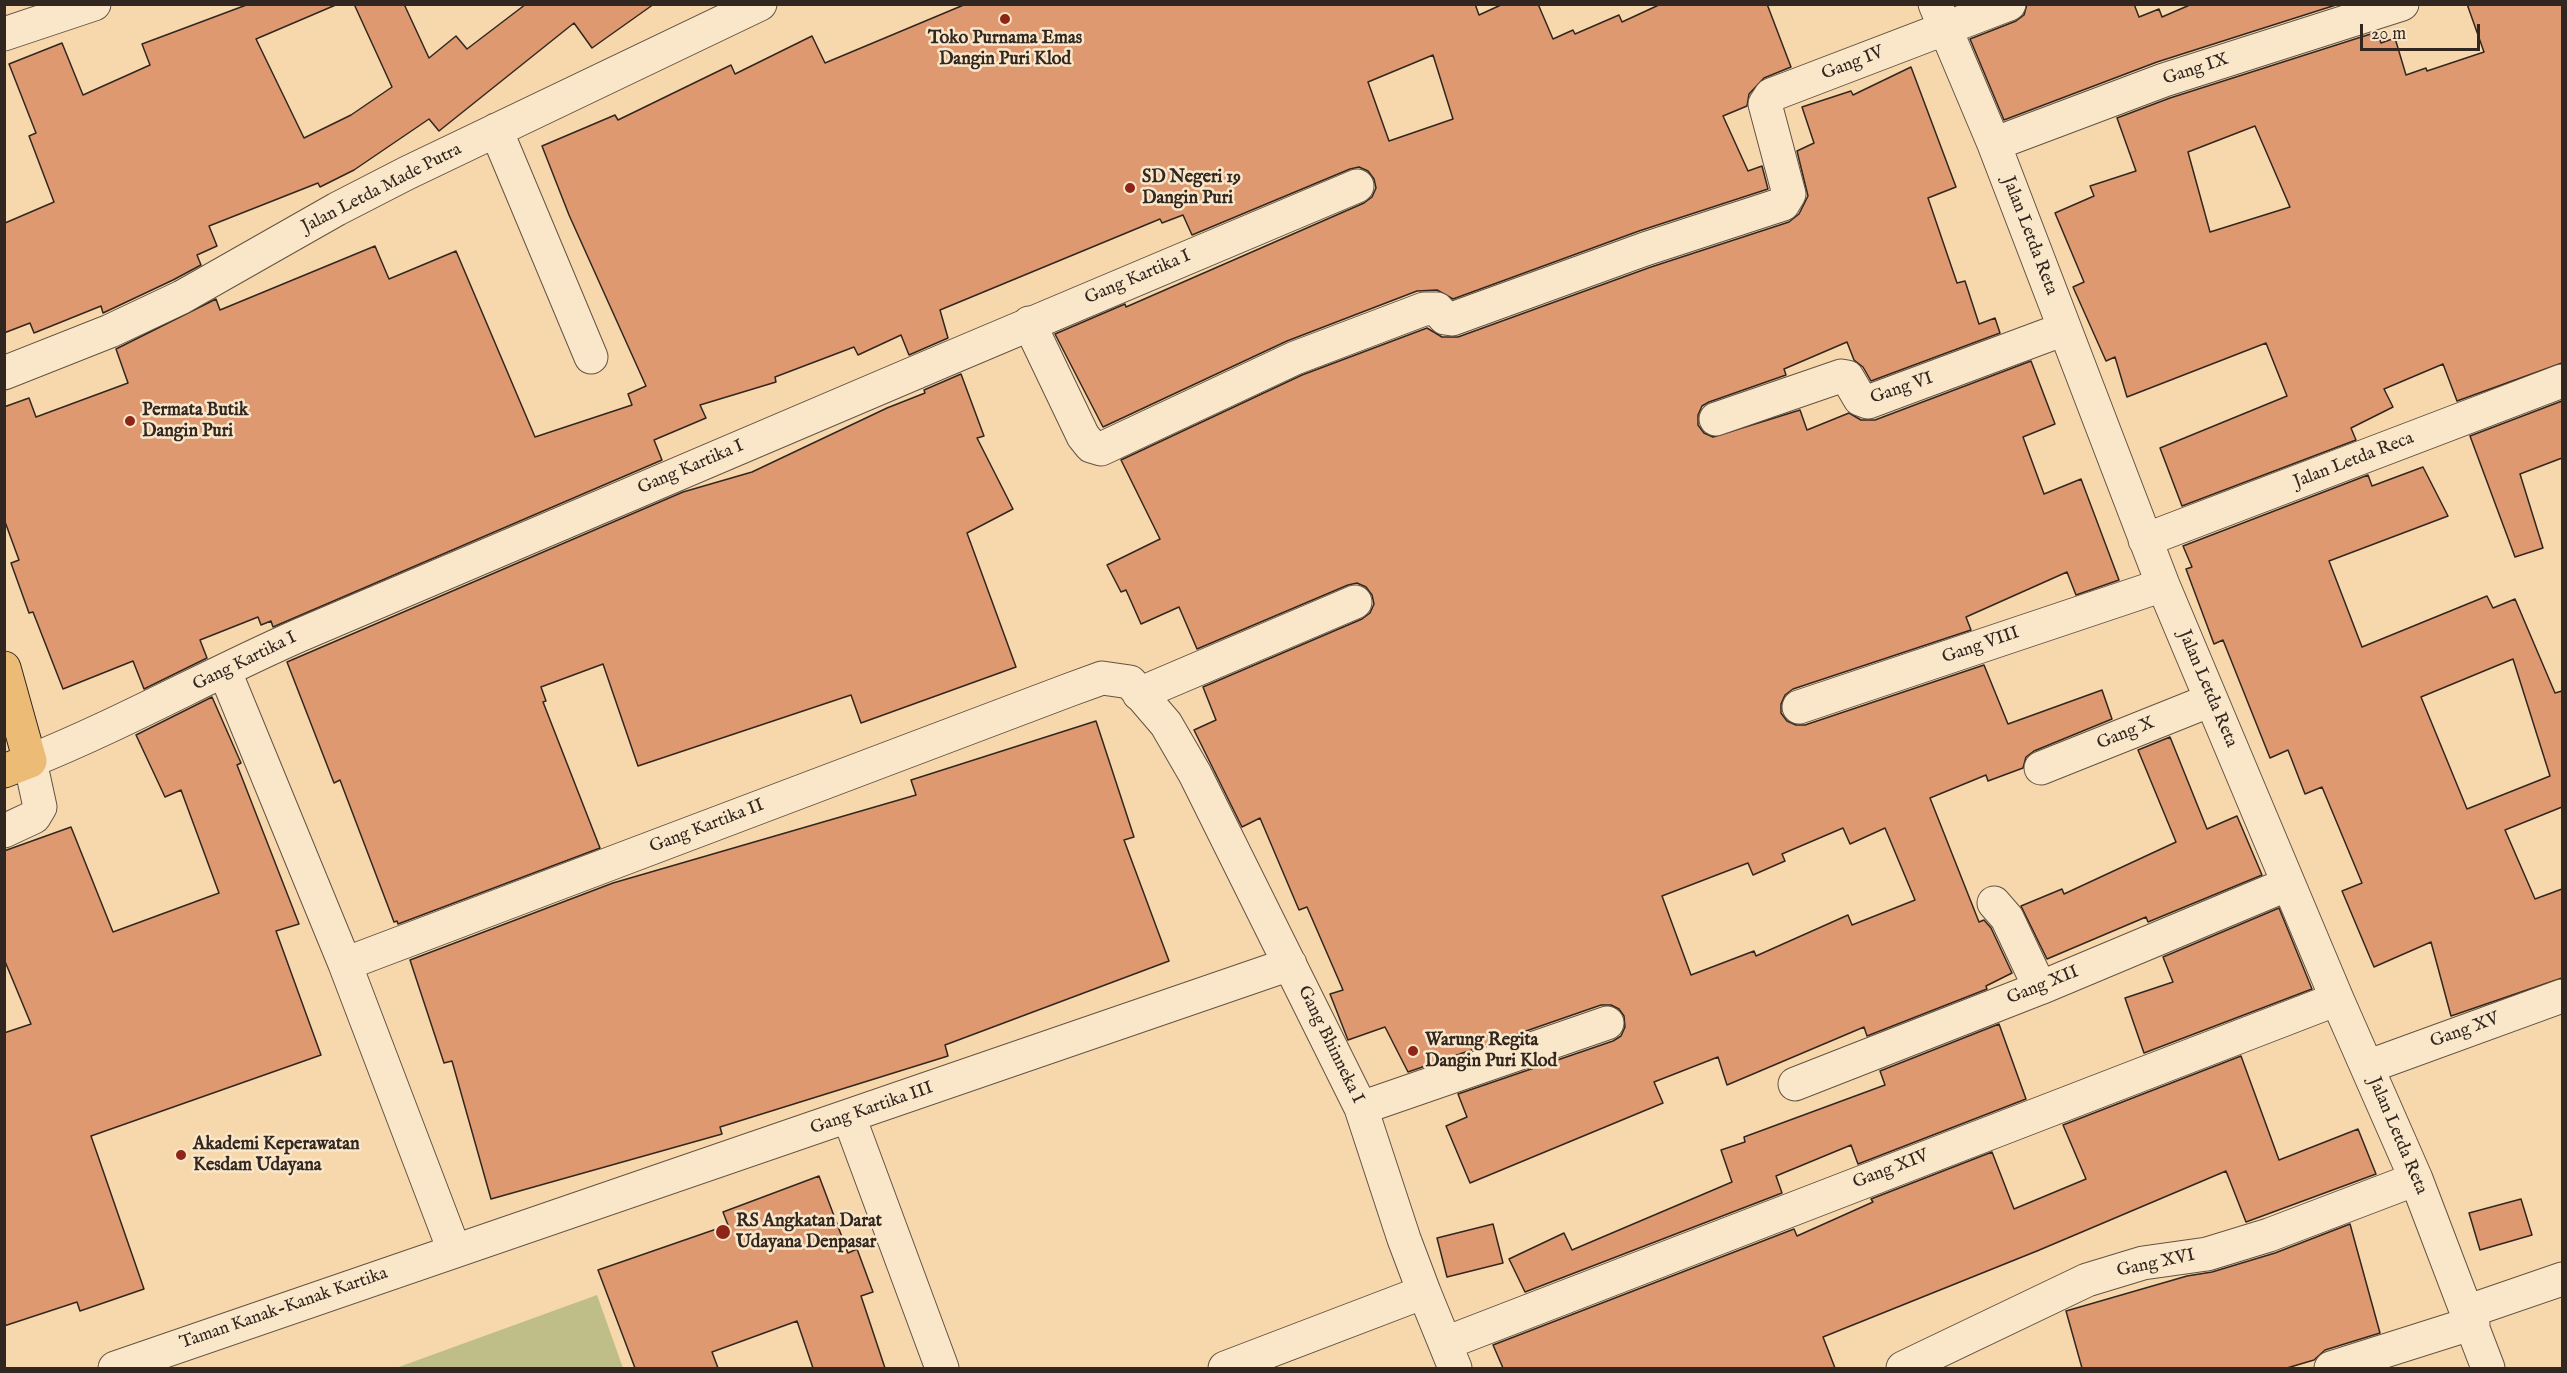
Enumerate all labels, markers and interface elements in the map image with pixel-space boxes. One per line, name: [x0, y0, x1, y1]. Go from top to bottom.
marker: Toko Purnama Emas Dangin Puri Klod: [998, 12, 1012, 26]
scale bar: [2363, 12, 2483, 50]
text: 20 m: [2371, 23, 2406, 46]
place label: Toko Purnama Emas Dangin Puri Klod: [928, 28, 1082, 70]
street label: Gang IV: [1819, 42, 1887, 86]
street label: Gang IX: [2160, 49, 2232, 91]
street label: Jalan Letda Made Putra: [299, 139, 465, 239]
place label: SD Negeri 19 Dangin Puri: [1142, 167, 1241, 210]
street label: Jalan Letda Reta: [1996, 174, 2062, 298]
marker: SD Negeri 19 Dangin Puri: [1123, 181, 1137, 195]
street label: Gang Kartika I: [1082, 246, 1194, 310]
street label: Gang VI: [1868, 368, 1936, 410]
place label: Permata Butik Dangin Puri: [142, 400, 248, 442]
marker: Permata Butik Dangin Puri: [123, 414, 137, 428]
street label: Jalan Letda Reca: [2291, 428, 2417, 494]
street label: Gang Kartika I: [635, 436, 747, 500]
street label: Gang VIII: [1939, 623, 2023, 669]
street label: Jalan Letda Reta: [2173, 627, 2241, 751]
street label: Gang Kartika I: [190, 628, 300, 696]
street label: Gang X: [2094, 713, 2158, 755]
street label: Gang Kartika II: [647, 795, 767, 859]
street label: Gang XII: [2004, 962, 2082, 1010]
street label: Gang Bhinneka I: [1292, 983, 1368, 1107]
street label: Gang XV: [2428, 1009, 2502, 1053]
place label: Warung Regita Dangin Puri Klod: [1425, 1030, 1557, 1072]
marker: Warung Regita Dangin Puri Klod: [1406, 1044, 1420, 1058]
street label: Jalan Letda Reta: [2363, 1074, 2431, 1198]
street label: Gang Kartika III: [808, 1078, 936, 1140]
place label: Akademi Keperawatan Kesdam Udayana: [193, 1134, 360, 1176]
street label: Gang XIV: [1850, 1146, 1932, 1194]
marker: Akademi Keperawatan Kesdam Udayana: [174, 1148, 188, 1162]
place label: RS Angkatan Darat Udayana Denpasar: [736, 1211, 882, 1254]
marker: RS Angkatan Darat Udayana Denpasar: [714, 1223, 732, 1241]
street label: Gang XVI: [2115, 1245, 2197, 1283]
street label: Taman Kanak-Kanak Kartika: [177, 1263, 391, 1355]

